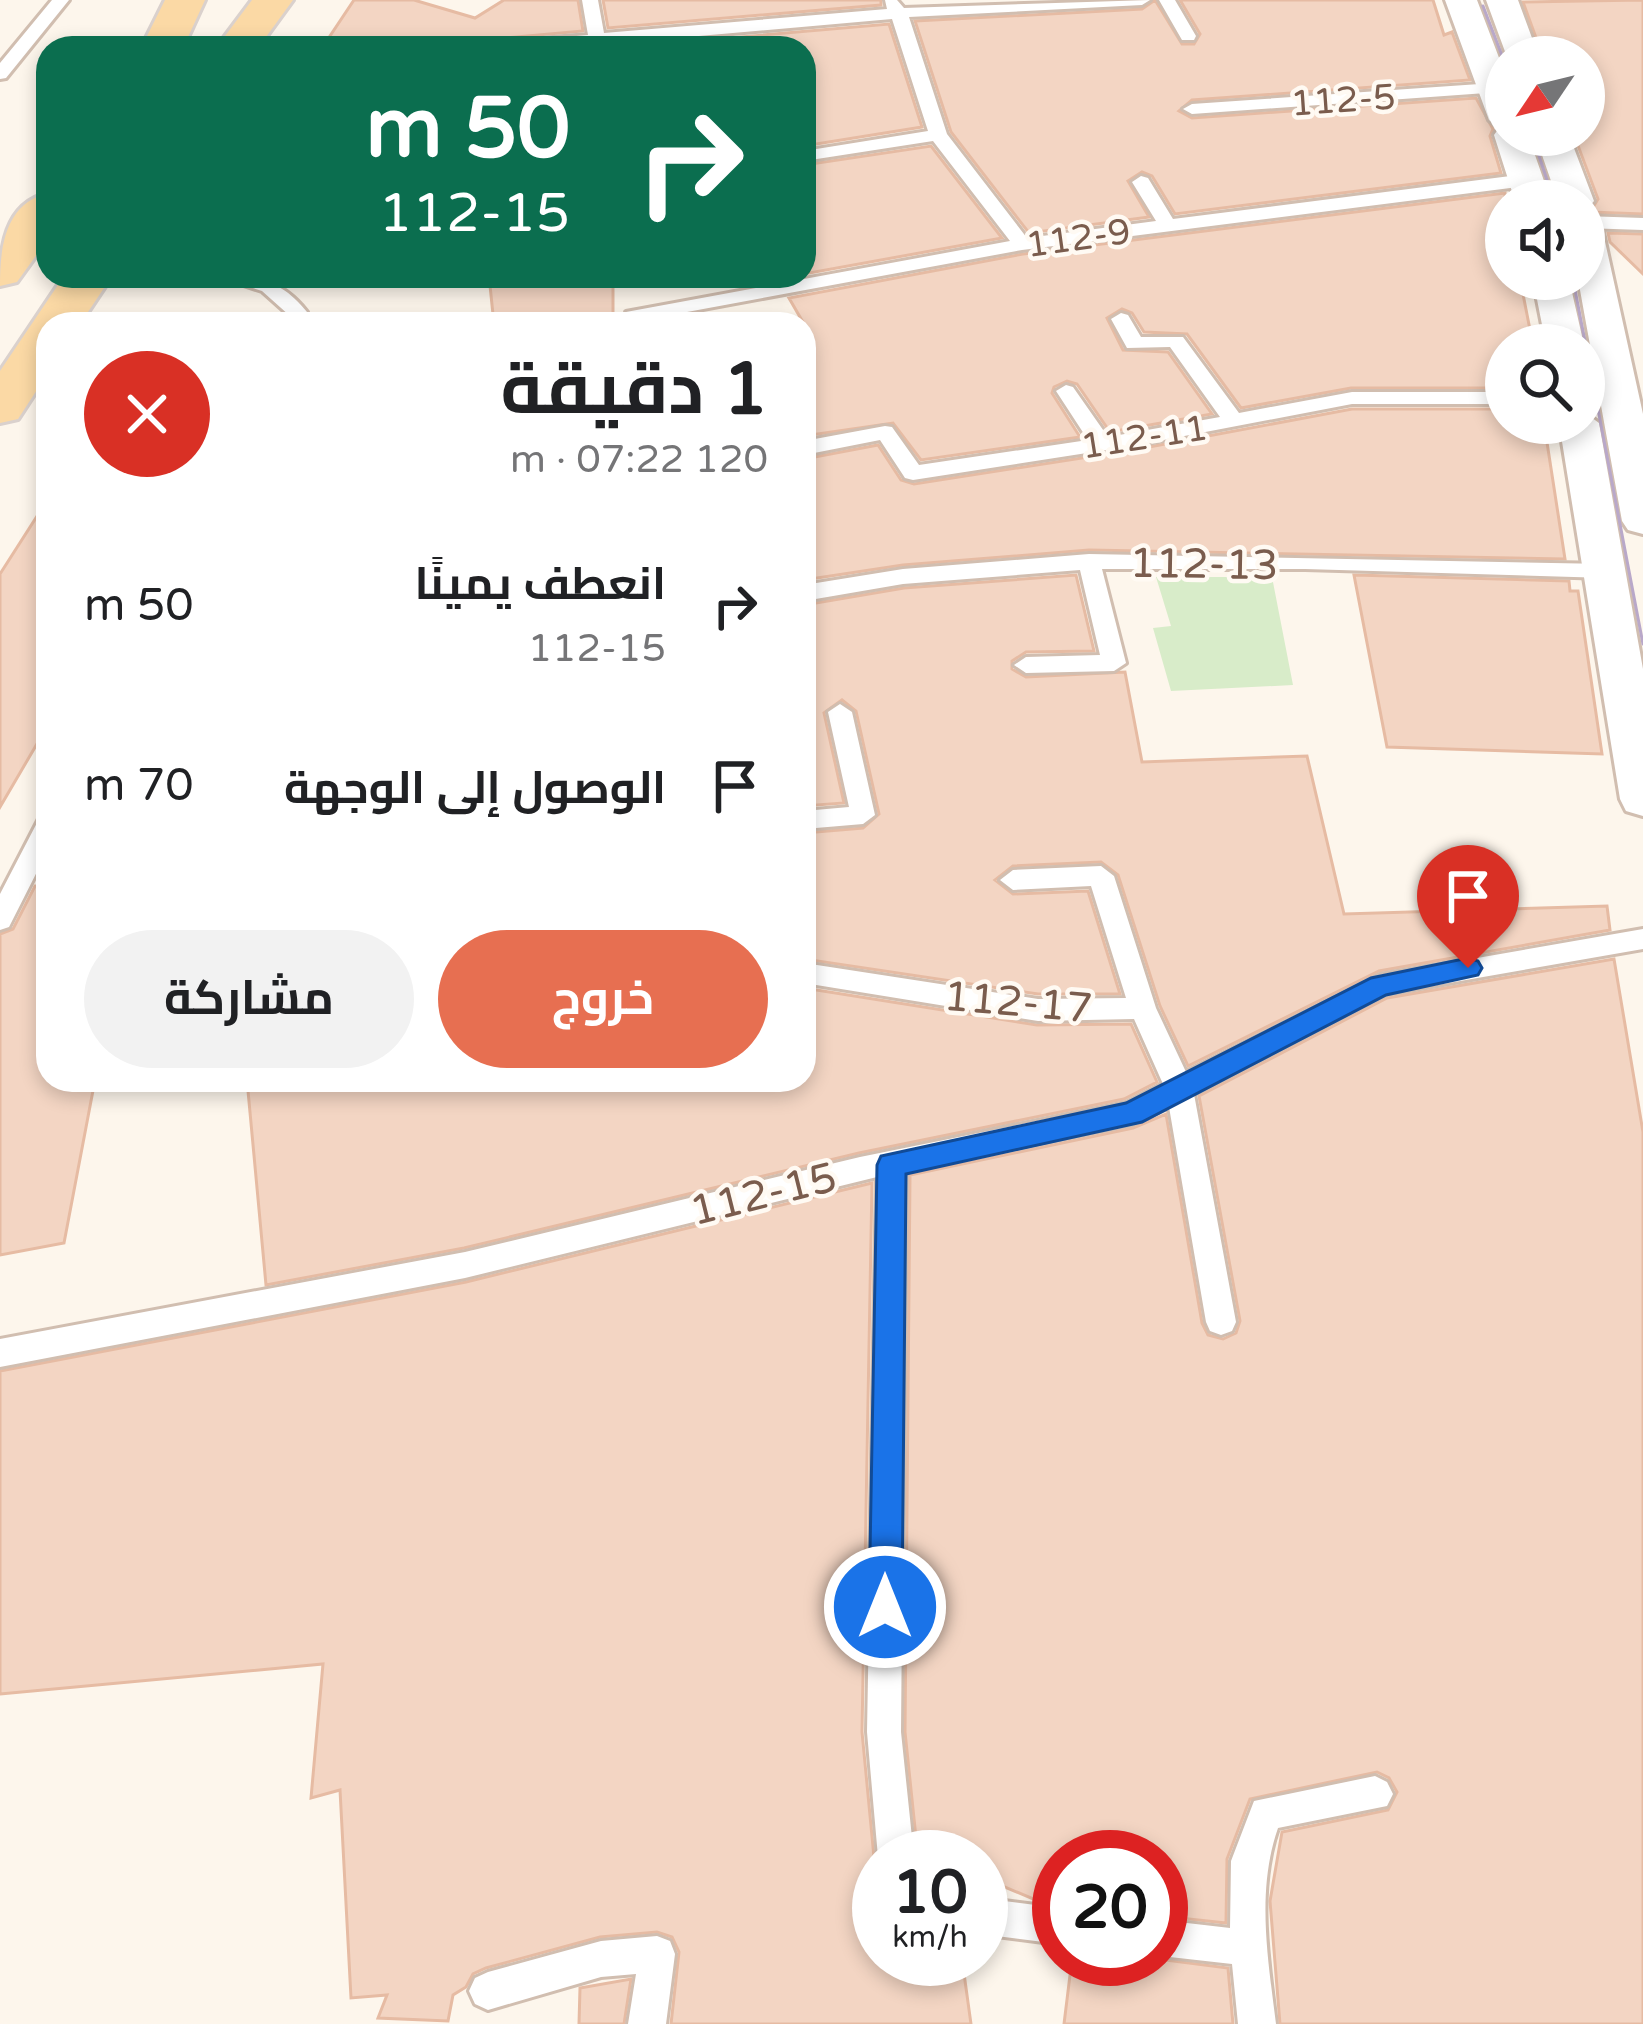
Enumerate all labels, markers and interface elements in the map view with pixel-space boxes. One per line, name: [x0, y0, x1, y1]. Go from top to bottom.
north arrow: [1485, 36, 1605, 156]
map controls: [1485, 36, 1605, 444]
street label: 112-5: [1289, 75, 1397, 126]
text: 50 m: [366, 79, 570, 180]
icon: right: [612, 84, 768, 240]
button: sound: [1485, 180, 1605, 300]
text: 112-15: [378, 181, 570, 246]
street label: 112-9: [1023, 210, 1133, 267]
button: search: [1485, 324, 1605, 444]
text: 1 دقيقة: [501, 347, 768, 434]
button: close: [84, 351, 210, 477]
street label: 112-11: [1078, 406, 1211, 469]
text: 120 m · 07:22: [510, 436, 768, 483]
street label: 112-13: [1129, 538, 1279, 591]
text: انعطف يمينًا: [414, 558, 666, 612]
icon: right: [702, 573, 768, 639]
text: 50 m: [84, 579, 194, 633]
text: 112-15: [528, 625, 666, 672]
icon: arrive: [702, 753, 768, 819]
text: 70 m: [84, 759, 194, 813]
text: الوصول إلى الوجهة: [284, 762, 666, 816]
pin: [1417, 845, 1519, 968]
icon: arrive: [1435, 863, 1501, 929]
button: مشاركة: [84, 930, 414, 1068]
button: خروج: [438, 930, 768, 1068]
street label: 112-17: [941, 971, 1094, 1034]
street label: 112-15: [685, 1152, 842, 1237]
position arrow: [822, 1544, 948, 1670]
speed limit sign: 20: [1032, 1830, 1188, 1986]
text: 10: [892, 1857, 968, 1929]
text: km/h: [892, 1919, 968, 1956]

